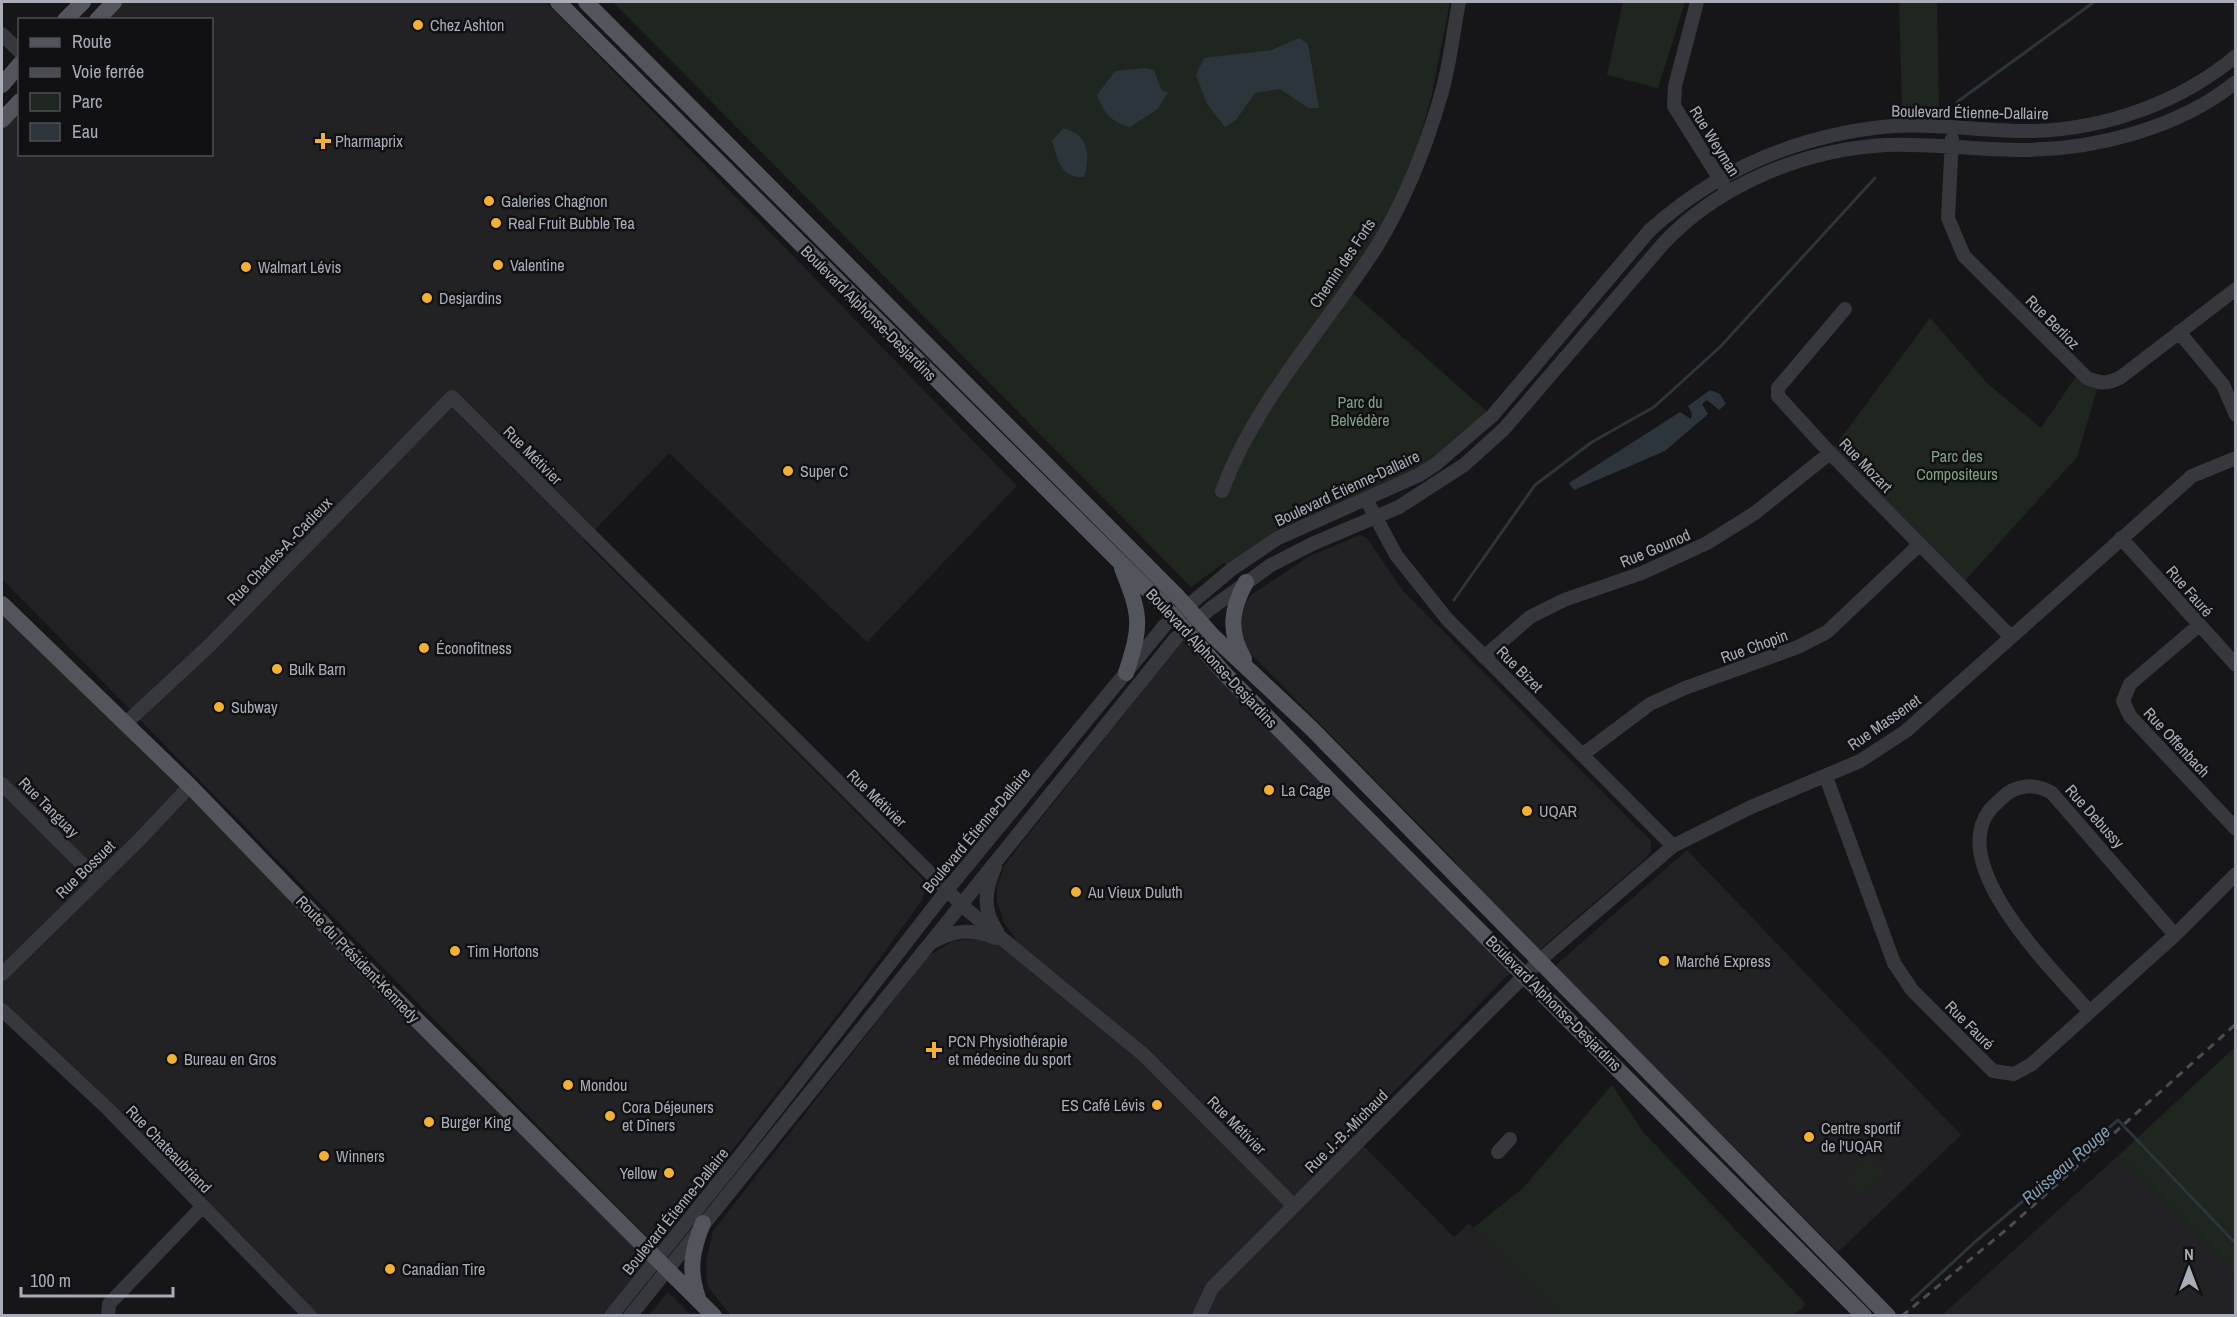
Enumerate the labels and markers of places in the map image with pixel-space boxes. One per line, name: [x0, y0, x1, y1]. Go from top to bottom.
place label: Chez Ashton: [430, 14, 504, 36]
marker: Chez Ashton: [411, 18, 425, 32]
place label: Pharmaprix: [335, 130, 403, 152]
marker: Pharmaprix: [316, 134, 330, 148]
place label: Galeries Chagnon: [501, 190, 607, 212]
marker: Galeries Chagnon: [482, 194, 496, 208]
place label: Real Fruit Bubble Tea: [508, 212, 635, 234]
marker: Real Fruit Bubble Tea: [489, 216, 503, 230]
place label: Valentine: [510, 254, 564, 276]
place label: Walmart Lévis: [258, 256, 341, 278]
marker: Valentine: [491, 258, 505, 272]
marker: Walmart Lévis: [239, 260, 253, 274]
place label: Desjardins: [439, 287, 502, 309]
marker: Desjardins: [420, 291, 434, 305]
place label: Super C: [800, 460, 848, 482]
marker: Super C: [781, 464, 795, 478]
place label: Éconofitness: [436, 637, 512, 659]
marker: Éconofitness: [417, 641, 431, 655]
place label: Bulk Barn: [289, 658, 346, 680]
marker: Bulk Barn: [270, 662, 284, 676]
place label: Subway: [231, 696, 278, 718]
marker: Subway: [212, 700, 226, 714]
place label: La Cage: [1281, 779, 1331, 801]
marker: La Cage: [1262, 783, 1276, 797]
place label: UQAR: [1539, 800, 1577, 822]
marker: UQAR: [1520, 804, 1534, 818]
place label: Au Vieux Duluth: [1087, 881, 1183, 903]
marker: Au Vieux Duluth: [1069, 885, 1083, 899]
place label: Tim Hortons: [467, 940, 539, 962]
marker: Tim Hortons: [448, 944, 462, 958]
place label: Marché Express: [1676, 950, 1771, 972]
marker: Marché Express: [1657, 954, 1671, 968]
place label: PCN Physiothérapie et médecine du sport: [948, 1030, 1072, 1070]
marker: PCN Physiothérapie et médecine du sport: [925, 1041, 943, 1059]
place label: Bureau en Gros: [184, 1048, 277, 1070]
marker: Bureau en Gros: [165, 1052, 179, 1066]
place label: Mondou: [580, 1074, 627, 1096]
marker: Mondou: [561, 1078, 575, 1092]
place label: ES Café Lévis: [1061, 1094, 1145, 1116]
place label: Cora Déjeuners et Dîners: [622, 1096, 714, 1136]
marker: ES Café Lévis: [1150, 1098, 1164, 1112]
marker: Cora Déjeuners et Dîners: [603, 1109, 617, 1123]
place label: Burger King: [441, 1111, 512, 1133]
marker: Burger King: [422, 1115, 436, 1129]
place label: Centre sportif de l'UQAR: [1821, 1117, 1901, 1157]
marker: Centre sportif de l'UQAR: [1802, 1130, 1816, 1144]
place label: Winners: [336, 1145, 385, 1167]
marker: Winners: [317, 1149, 331, 1163]
place label: Yellow: [619, 1162, 658, 1184]
marker: Yellow: [662, 1166, 676, 1180]
place label: Canadian Tire: [402, 1258, 485, 1280]
marker: Canadian Tire: [383, 1262, 397, 1276]

